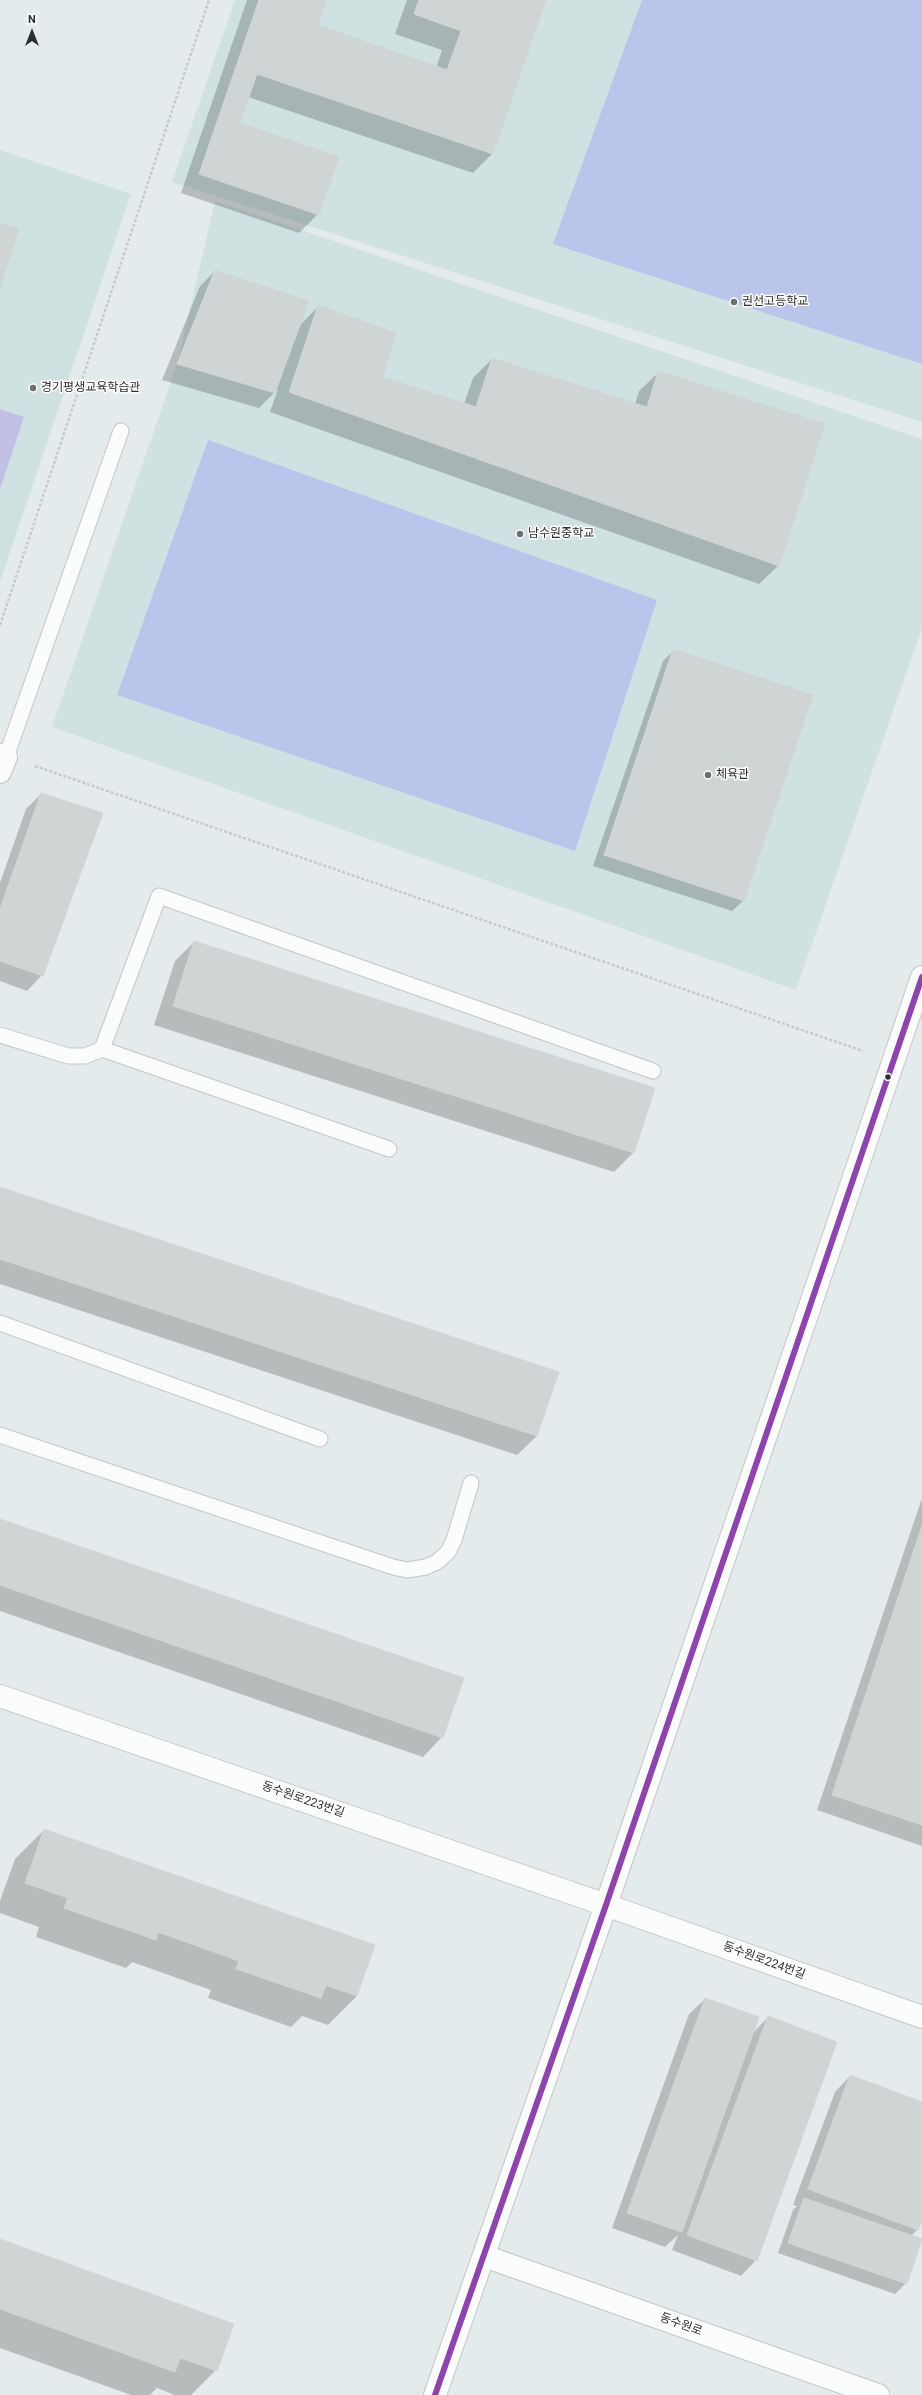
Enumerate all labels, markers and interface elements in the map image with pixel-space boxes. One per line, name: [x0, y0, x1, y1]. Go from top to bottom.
north arrow: [12, 12, 52, 52]
text: N: [28, 13, 36, 26]
place label: 권선고등학교: [742, 295, 808, 309]
marker: 권선고등학교: [729, 297, 739, 307]
place label: 경기평생교육학습관: [41, 381, 140, 395]
marker: 경기평생교육학습관: [28, 383, 38, 393]
place label: 남수원중학교: [528, 527, 594, 541]
marker: 남수원중학교: [515, 529, 525, 539]
place label: 체육관: [716, 768, 749, 782]
marker: 체육관: [703, 770, 713, 780]
unlabelled marker: [883, 1072, 893, 1082]
street label: 동수원로223번길: [260, 1779, 346, 1821]
street label: 동수원로224번길: [721, 1939, 807, 1983]
street label: 동수원로: [658, 2311, 704, 2339]

